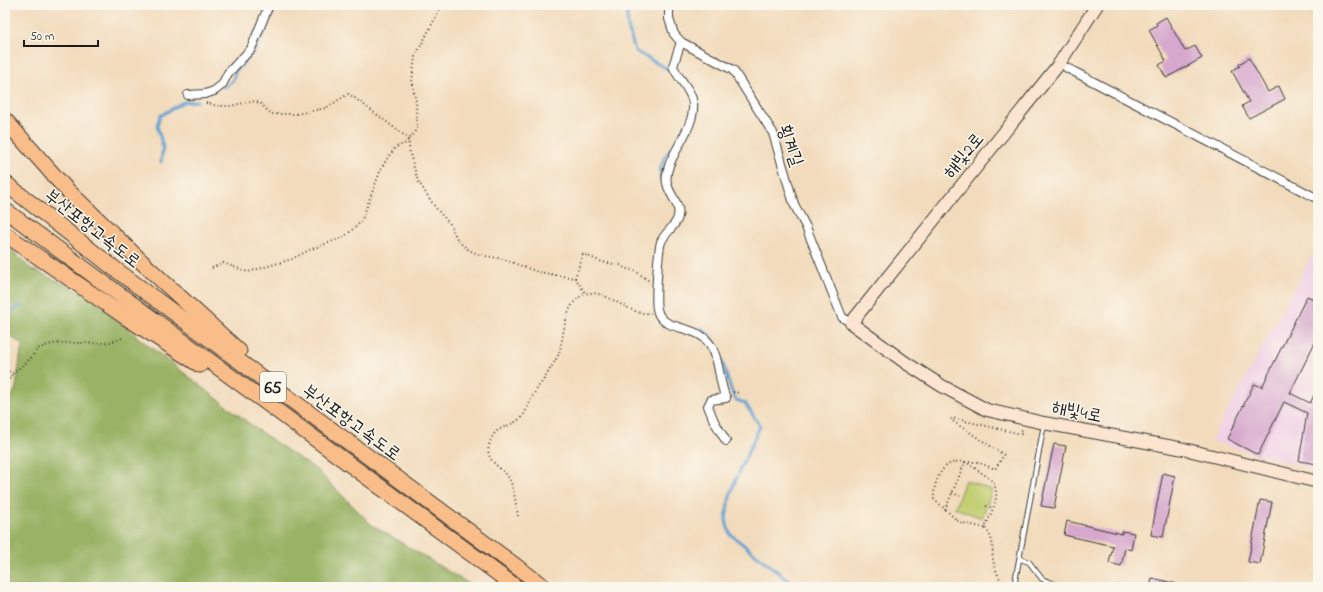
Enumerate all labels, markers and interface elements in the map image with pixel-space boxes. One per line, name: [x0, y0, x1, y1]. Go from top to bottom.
scale bar: [24, 22, 98, 48]
text: 50 m: [30, 28, 54, 46]
street label: 횡계길: [769, 121, 809, 171]
street label: 해빛2로: [938, 128, 991, 185]
street label: 부산포항고속도로: [38, 184, 145, 275]
road number: 65: [260, 372, 286, 402]
street label: 부산포항고속도로: [296, 379, 405, 468]
street label: 해빛4로: [1049, 395, 1104, 431]

